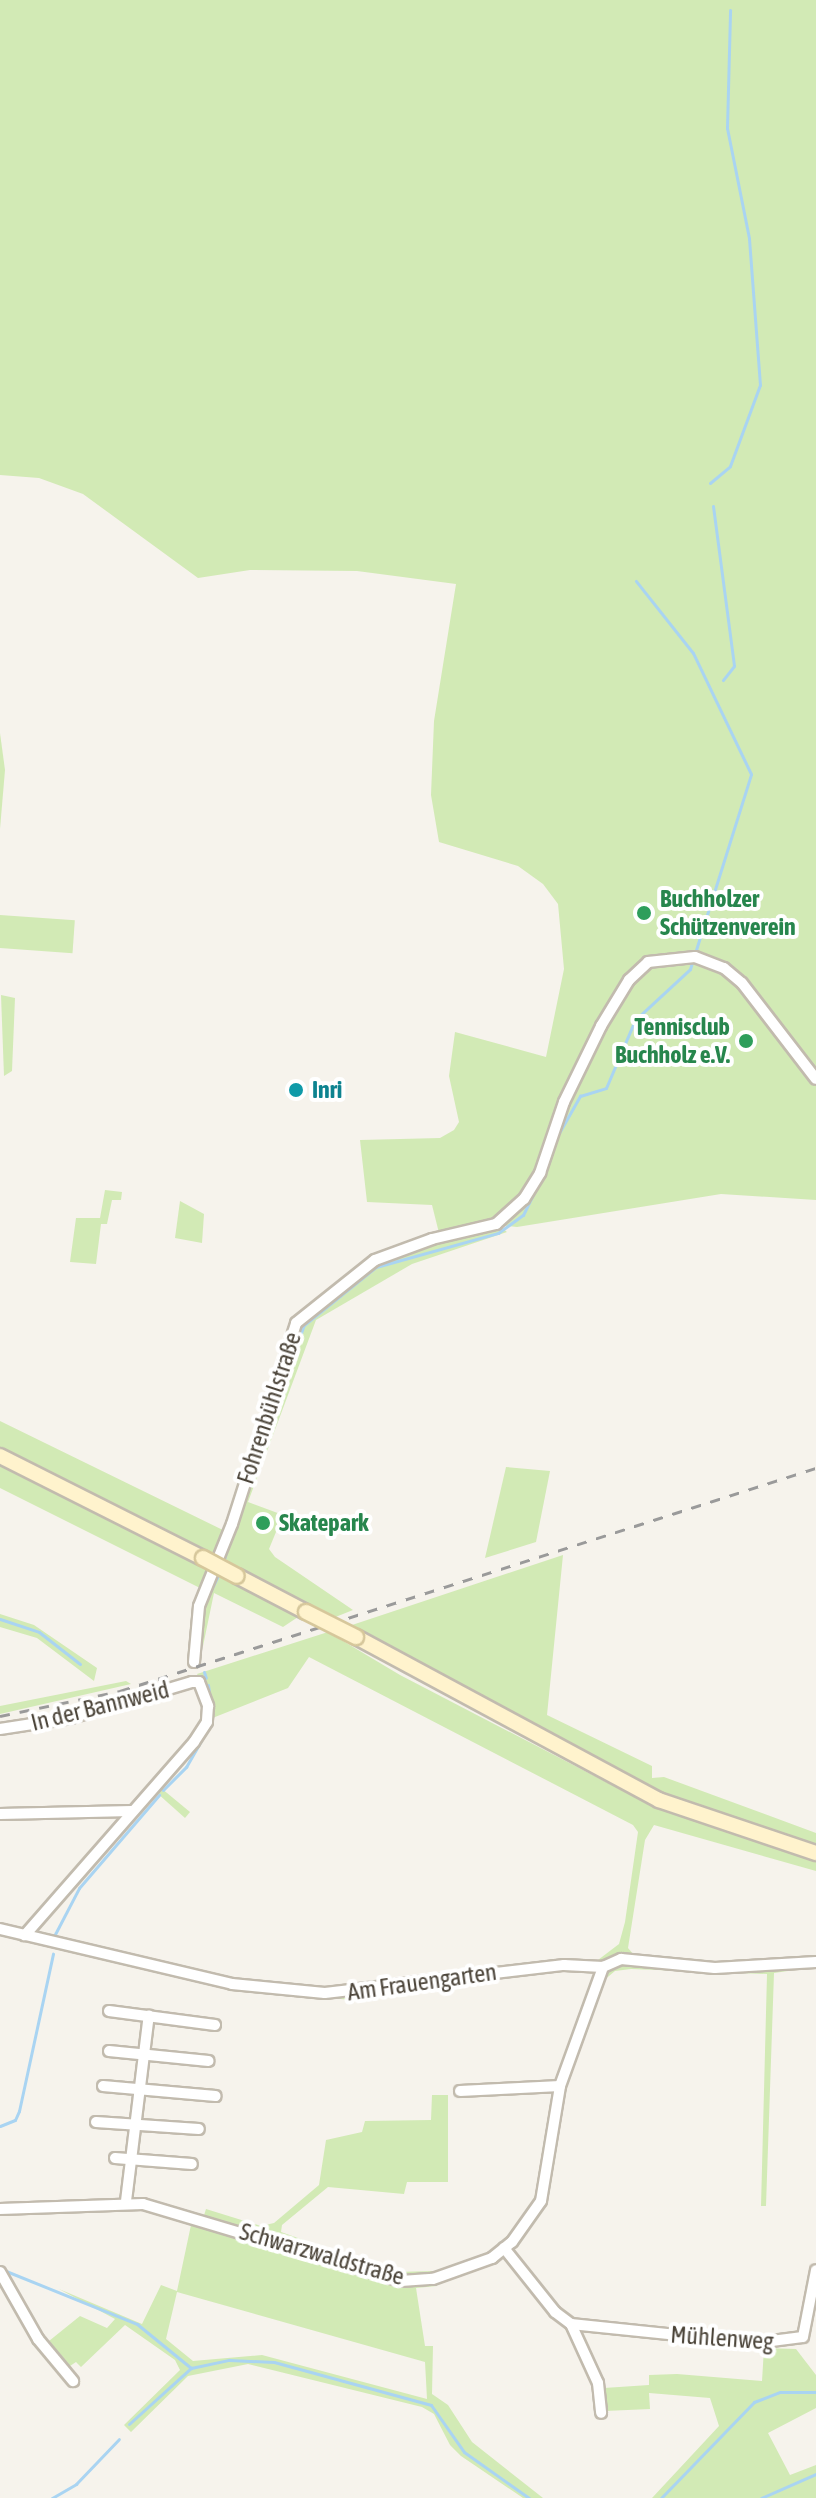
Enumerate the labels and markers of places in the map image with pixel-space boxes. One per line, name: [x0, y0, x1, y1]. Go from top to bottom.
place label: Buchholzer Schützenverein: [660, 885, 796, 941]
marker: Buchholzer Schützenverein: [635, 904, 653, 922]
place label: Tennisclub Buchholz e.V.: [615, 1013, 730, 1069]
marker: Tennisclub Buchholz e.V.: [737, 1032, 755, 1050]
place label: Inri: [312, 1076, 342, 1104]
marker: Inri: [287, 1081, 305, 1099]
place label: Skatepark: [279, 1509, 369, 1537]
marker: Skatepark: [254, 1514, 272, 1532]

